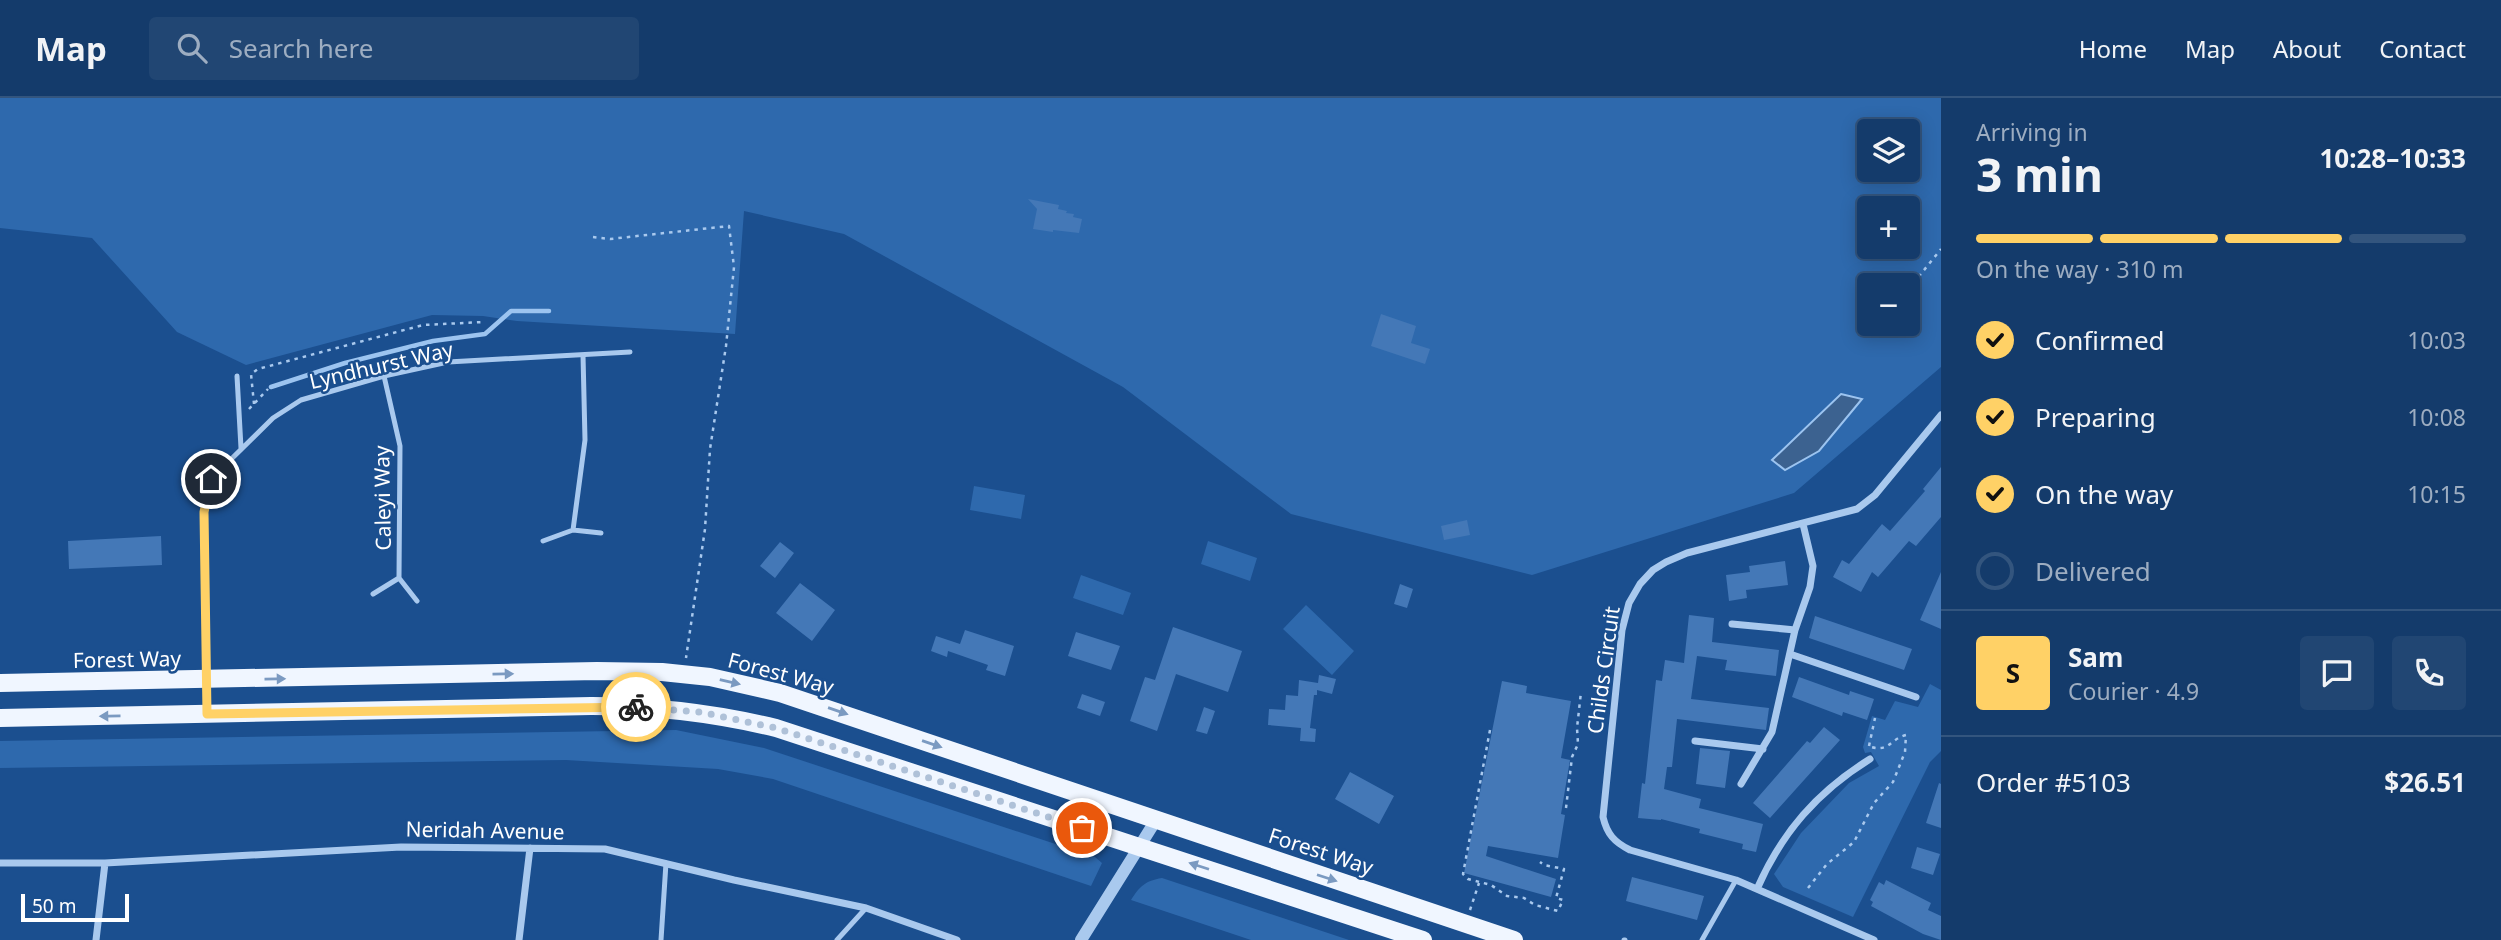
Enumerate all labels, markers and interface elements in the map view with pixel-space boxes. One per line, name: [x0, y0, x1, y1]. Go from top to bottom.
search box: [149, 17, 639, 80]
text: Map: [35, 26, 107, 71]
icon: search: [173, 29, 211, 67]
text: Search here: [229, 30, 373, 66]
text: Home: [2079, 32, 2147, 65]
text: Map: [2185, 32, 2235, 65]
text: About: [2273, 32, 2341, 65]
text: Contact: [2379, 32, 2466, 65]
text: Arriving in: [1976, 116, 2088, 148]
map controls: [1857, 119, 1920, 336]
button: layers: [1857, 119, 1920, 182]
text: 10:28–10:33: [2319, 140, 2466, 176]
text: 3 min: [1976, 143, 2103, 205]
button: +: [1857, 196, 1920, 259]
text: On the way · 310 m: [1976, 253, 2183, 285]
button: −: [1857, 273, 1920, 336]
icon: check: [1976, 321, 2014, 359]
text: Confirmed: [2035, 322, 2165, 358]
text: 10:03: [2407, 324, 2466, 356]
street label: Lyndhurst Way: [306, 335, 456, 395]
icon: check: [1976, 398, 2014, 436]
text: Preparing: [2035, 399, 2156, 435]
text: 10:08: [2407, 401, 2466, 433]
street label: Caleyi Way: [367, 445, 397, 551]
pin: [181, 449, 241, 509]
icon: home: [192, 460, 230, 498]
icon: check: [1976, 475, 2014, 513]
text: On the way: [2035, 476, 2173, 512]
text: 10:15: [2407, 478, 2466, 510]
text: Delivered: [2035, 553, 2151, 589]
street label: Childs Circuit: [1580, 604, 1626, 736]
button: chat: [2300, 636, 2374, 710]
button: phone: [2392, 636, 2466, 710]
text: Sam: [2068, 639, 2123, 675]
street label: Forest Way: [73, 644, 182, 674]
street label: Forest Way: [725, 645, 837, 701]
text: S: [2006, 655, 2020, 691]
one-way arrow: [492, 668, 514, 679]
courier: [601, 672, 671, 742]
one-way arrow: [265, 674, 287, 685]
text: Courier · 4.9: [2068, 675, 2199, 707]
one-way arrow: [719, 676, 741, 687]
icon: bike: [617, 688, 655, 726]
one-way arrow: [827, 706, 848, 717]
one-way arrow: [98, 710, 120, 722]
one-way arrow: [921, 739, 942, 750]
text: Order #5103: [1976, 764, 2131, 800]
text: $26.51: [2384, 764, 2466, 800]
pin: [1052, 798, 1112, 858]
icon: bag: [1063, 809, 1101, 847]
street label: Neridah Avenue: [405, 815, 565, 845]
street label: Forest Way: [1265, 821, 1377, 881]
one-way arrow: [1188, 860, 1209, 871]
one-way arrow: [1317, 873, 1338, 884]
scale bar: [21, 891, 130, 923]
text: 50 m: [32, 893, 76, 919]

